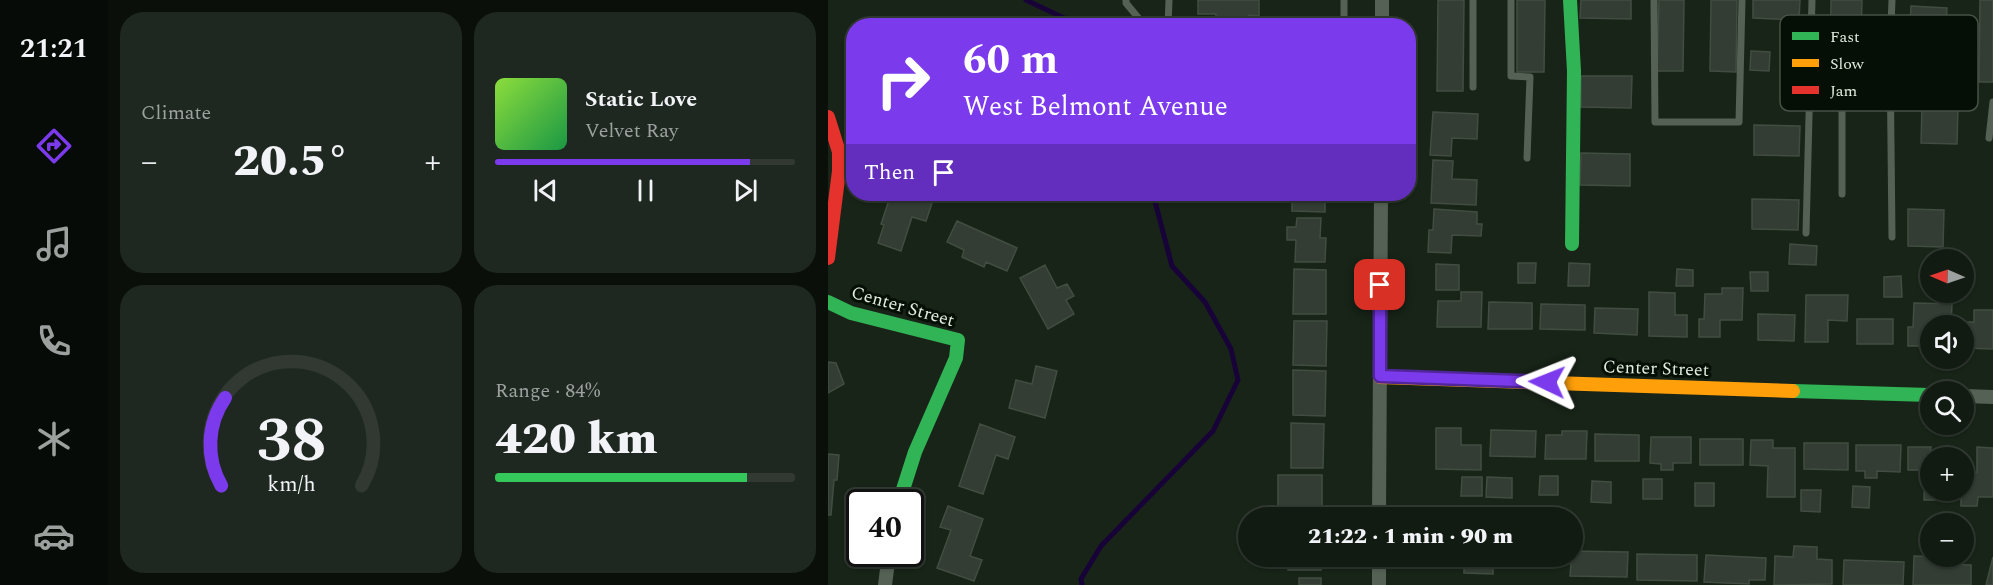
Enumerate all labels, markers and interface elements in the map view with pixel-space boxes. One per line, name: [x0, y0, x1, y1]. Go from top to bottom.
legend: [1780, 15, 1978, 111]
text: Fast: [1830, 25, 1860, 49]
text: 21:21: [20, 28, 88, 70]
text: 60 m: [963, 29, 1058, 92]
icon: right: [864, 42, 942, 120]
text: Slow: [1830, 52, 1865, 76]
text: Jam: [1830, 79, 1858, 103]
text: Static Love: [585, 83, 697, 116]
text: West Belmont Avenue: [963, 86, 1228, 128]
text: Climate: [141, 98, 211, 128]
text: Velvet Ray: [585, 116, 678, 146]
icon: directions: [33, 125, 75, 167]
text: 20.5°: [233, 127, 349, 196]
text: −: [141, 137, 158, 187]
text: +: [424, 137, 441, 187]
text: Then: [864, 156, 915, 189]
icon: arrive: [927, 156, 960, 189]
icon: previous: [529, 174, 562, 207]
icon: pause: [629, 174, 662, 207]
icon: next: [729, 174, 762, 207]
icon: music: [33, 223, 75, 265]
north arrow: [1920, 249, 1974, 303]
map controls: [1920, 249, 1974, 567]
pin: [1354, 259, 1405, 310]
icon: arrive: [1363, 268, 1396, 301]
street label: Center Street: [848, 279, 958, 334]
button: sound: [1920, 315, 1974, 369]
icon: phone: [33, 320, 75, 362]
position arrow: [1515, 350, 1579, 414]
street label: Center Street: [1602, 353, 1710, 384]
text: Range · 84%: [495, 376, 600, 406]
button: search: [1920, 381, 1974, 435]
text: 38: [256, 394, 326, 489]
text: 420 km: [495, 405, 657, 474]
icon: climate: [33, 418, 75, 460]
button: +: [1920, 447, 1974, 501]
text: km/h: [267, 468, 315, 501]
speed limit sign: 40: [846, 489, 924, 567]
button: −: [1920, 513, 1974, 567]
icon: car: [33, 515, 75, 557]
text: 21:22 · 1 min · 90 m: [1308, 520, 1513, 553]

